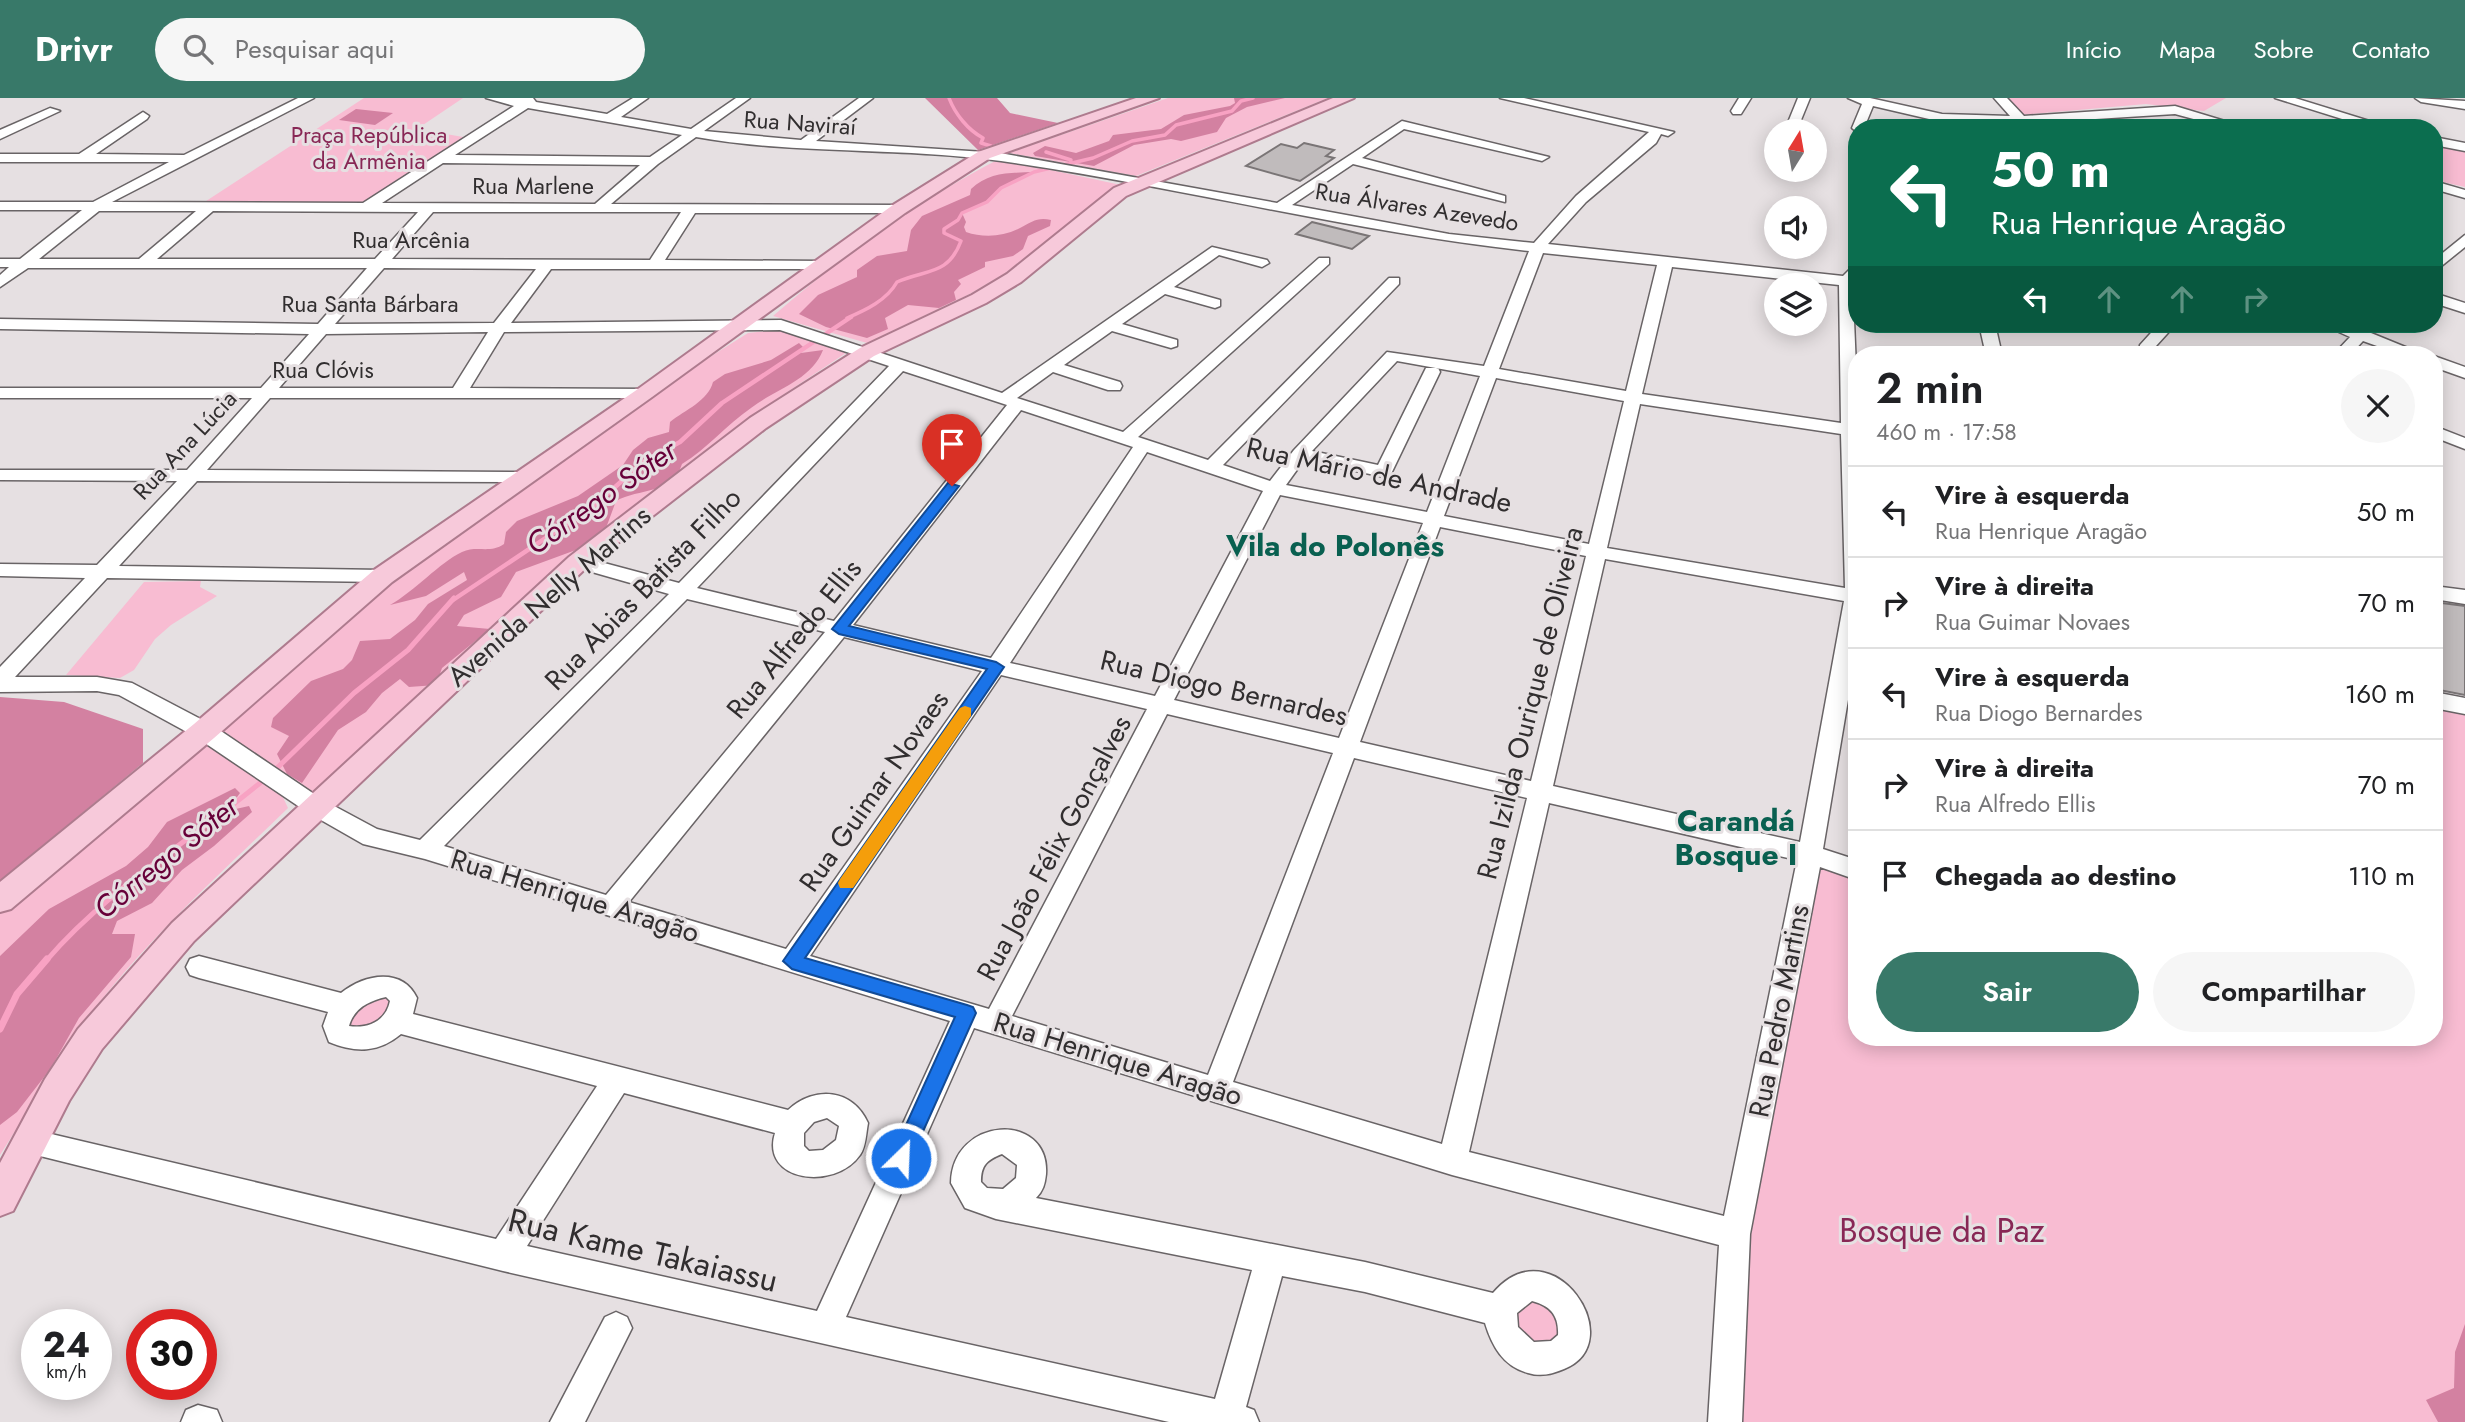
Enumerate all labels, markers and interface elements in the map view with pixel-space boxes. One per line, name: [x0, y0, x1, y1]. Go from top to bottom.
search box: [155, 18, 645, 81]
text: Drivr: [35, 26, 113, 73]
icon: search: [179, 30, 217, 68]
text: Pesquisar aqui: [235, 30, 395, 68]
text: Início: [2066, 32, 2121, 67]
text: Mapa: [2159, 32, 2216, 67]
text: Sobre: [2254, 32, 2314, 67]
text: Contato: [2352, 32, 2430, 67]
street label: Rua Naviraí: [743, 102, 858, 144]
park label: Praça República da Armênia: [291, 118, 447, 178]
north arrow: [1764, 119, 1827, 182]
map controls: [1764, 119, 1827, 336]
text: 50 m: [1991, 135, 2110, 205]
icon: left: [1876, 147, 1967, 238]
street label: Rua Marlene: [472, 169, 594, 203]
street label: Rua Álvares Azevedo: [1313, 174, 1521, 240]
button: sound: [1764, 196, 1827, 259]
text: Rua Henrique Aragão: [1991, 200, 2286, 246]
street label: Rua Arcênia: [352, 223, 470, 257]
button: layers: [1764, 273, 1827, 336]
icon: left: [2017, 280, 2055, 318]
icon: ahead: [2090, 280, 2128, 318]
icon: ahead: [2163, 280, 2201, 318]
icon: right: [2236, 280, 2274, 318]
street label: Rua Santa Bárbara: [281, 287, 459, 321]
street label: Rua Clóvis: [272, 353, 374, 387]
text: 2 min: [1876, 358, 1984, 419]
button: close: [2341, 369, 2415, 443]
street label: Rua Ana Lúcia: [125, 383, 245, 507]
pin: [922, 414, 982, 486]
text: 460 m · 17:58: [1876, 415, 2017, 449]
icon: arrive: [933, 425, 971, 463]
street label: Rua Mário de Andrade: [1242, 427, 1516, 523]
water label: Córrego Sóter: [517, 428, 687, 565]
text: Vire à esquerda: [1935, 476, 2130, 514]
street label: Rua Abias Batista Filho: [535, 478, 751, 700]
icon: left: [1876, 493, 1914, 531]
text: 50 m: [2357, 493, 2415, 531]
street label: Avenida Nelly Martins: [438, 496, 660, 696]
text: Rua Henrique Aragão: [1935, 514, 2147, 548]
street label: Rua Izilda Ourique de Oliveira: [1466, 522, 1594, 884]
district label: Vila do Polonês: [1225, 524, 1444, 567]
street label: Rua Alfredo Ellis: [717, 550, 871, 728]
text: Vire à direita: [1935, 567, 2094, 605]
icon: right: [1876, 584, 1914, 622]
text: 70 m: [2358, 584, 2415, 622]
text: Rua Guimar Novaes: [1935, 605, 2130, 639]
street label: Rua Diogo Bernardes: [1096, 640, 1352, 736]
text: Vire à esquerda: [1935, 658, 2130, 696]
icon: left: [1876, 675, 1914, 713]
text: 160 m: [2345, 675, 2415, 713]
street label: Rua Guimar Novaes: [789, 682, 959, 900]
text: Rua Diogo Bernardes: [1935, 696, 2142, 730]
street label: Rua João Félix Gonçalves: [967, 708, 1141, 988]
text: Vire à direita: [1935, 749, 2094, 787]
icon: right: [1876, 766, 1914, 804]
text: 70 m: [2358, 766, 2415, 804]
water label: Córrego Sóter: [84, 784, 249, 929]
text: Rua Alfredo Ellis: [1935, 787, 2095, 821]
district label: Carandá Bosque I: [1675, 799, 1797, 876]
street label: Rua Henrique Aragão: [446, 839, 704, 953]
icon: arrive: [1876, 857, 1914, 895]
text: Chegada ao destino: [1935, 857, 2176, 895]
text: 110 m: [2348, 857, 2415, 895]
street label: Rua Pedro Martins: [1738, 901, 1820, 1121]
button: Sair: [1876, 952, 2139, 1032]
button: Compartilhar: [2153, 952, 2415, 1032]
street label: Rua Henrique Aragão: [989, 1002, 1247, 1116]
position arrow: [864, 1121, 938, 1195]
street label: Rua Kame Takaiassu: [504, 1196, 782, 1304]
park label: Bosque da Paz: [1839, 1207, 2045, 1254]
speed limit sign: 30: [126, 1309, 217, 1400]
text: 24: [43, 1320, 90, 1370]
text: km/h: [46, 1359, 87, 1385]

